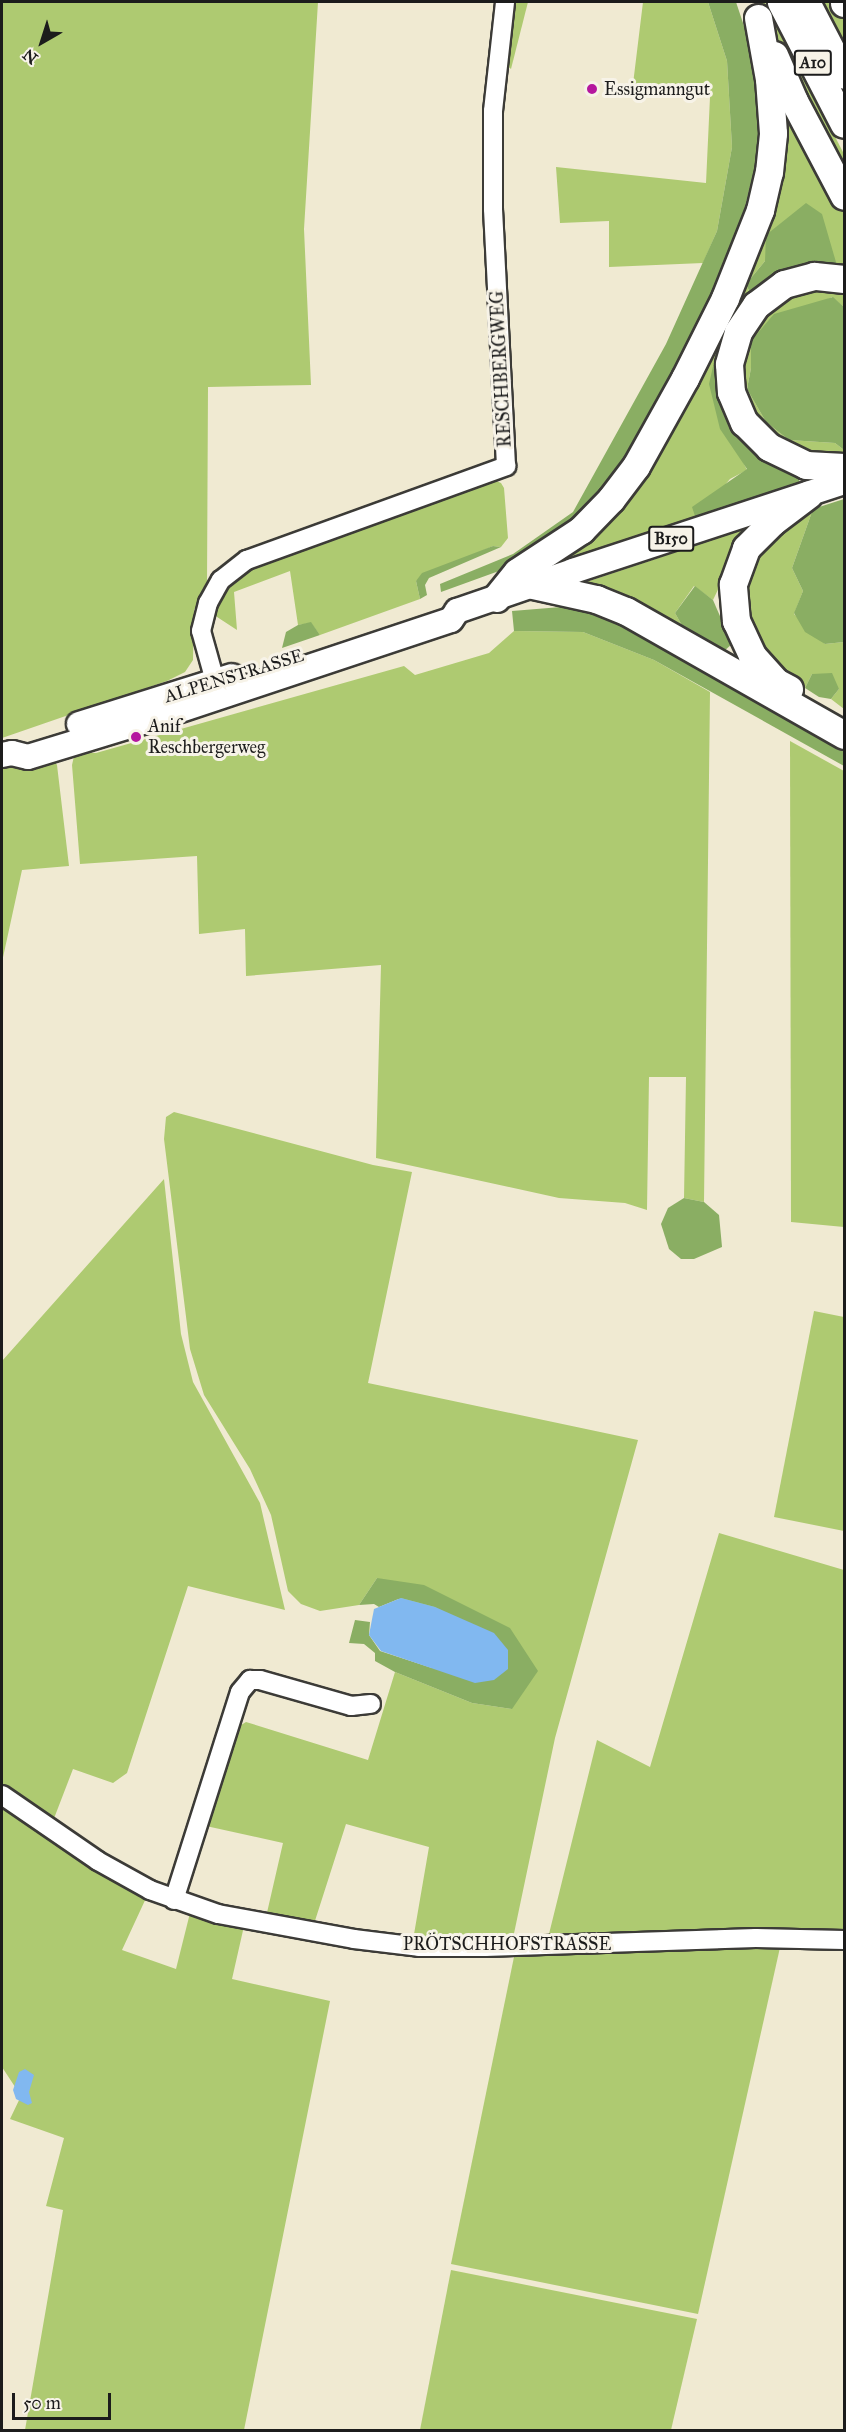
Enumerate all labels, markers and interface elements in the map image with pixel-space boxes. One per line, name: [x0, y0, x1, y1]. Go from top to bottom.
north arrow: [12, 12, 72, 72]
text: N: [19, 45, 42, 68]
road number: A10: [794, 50, 832, 76]
place label: Essigmanngut: [604, 78, 710, 100]
marker: Essigmanngut: [585, 82, 599, 96]
street label: RESCHBERGWEG: [486, 290, 516, 448]
road number: B150: [647, 526, 695, 552]
street label: ALPENSTRASSE: [162, 644, 306, 708]
place label: Anif Reschbergerweg: [148, 716, 265, 758]
marker: Anif Reschbergerweg: [129, 730, 143, 744]
street label: PRÖTSCHHOFSTRASSE: [403, 1933, 611, 1955]
scale bar: [15, 2381, 114, 2419]
text: 50 m: [23, 2392, 61, 2414]

